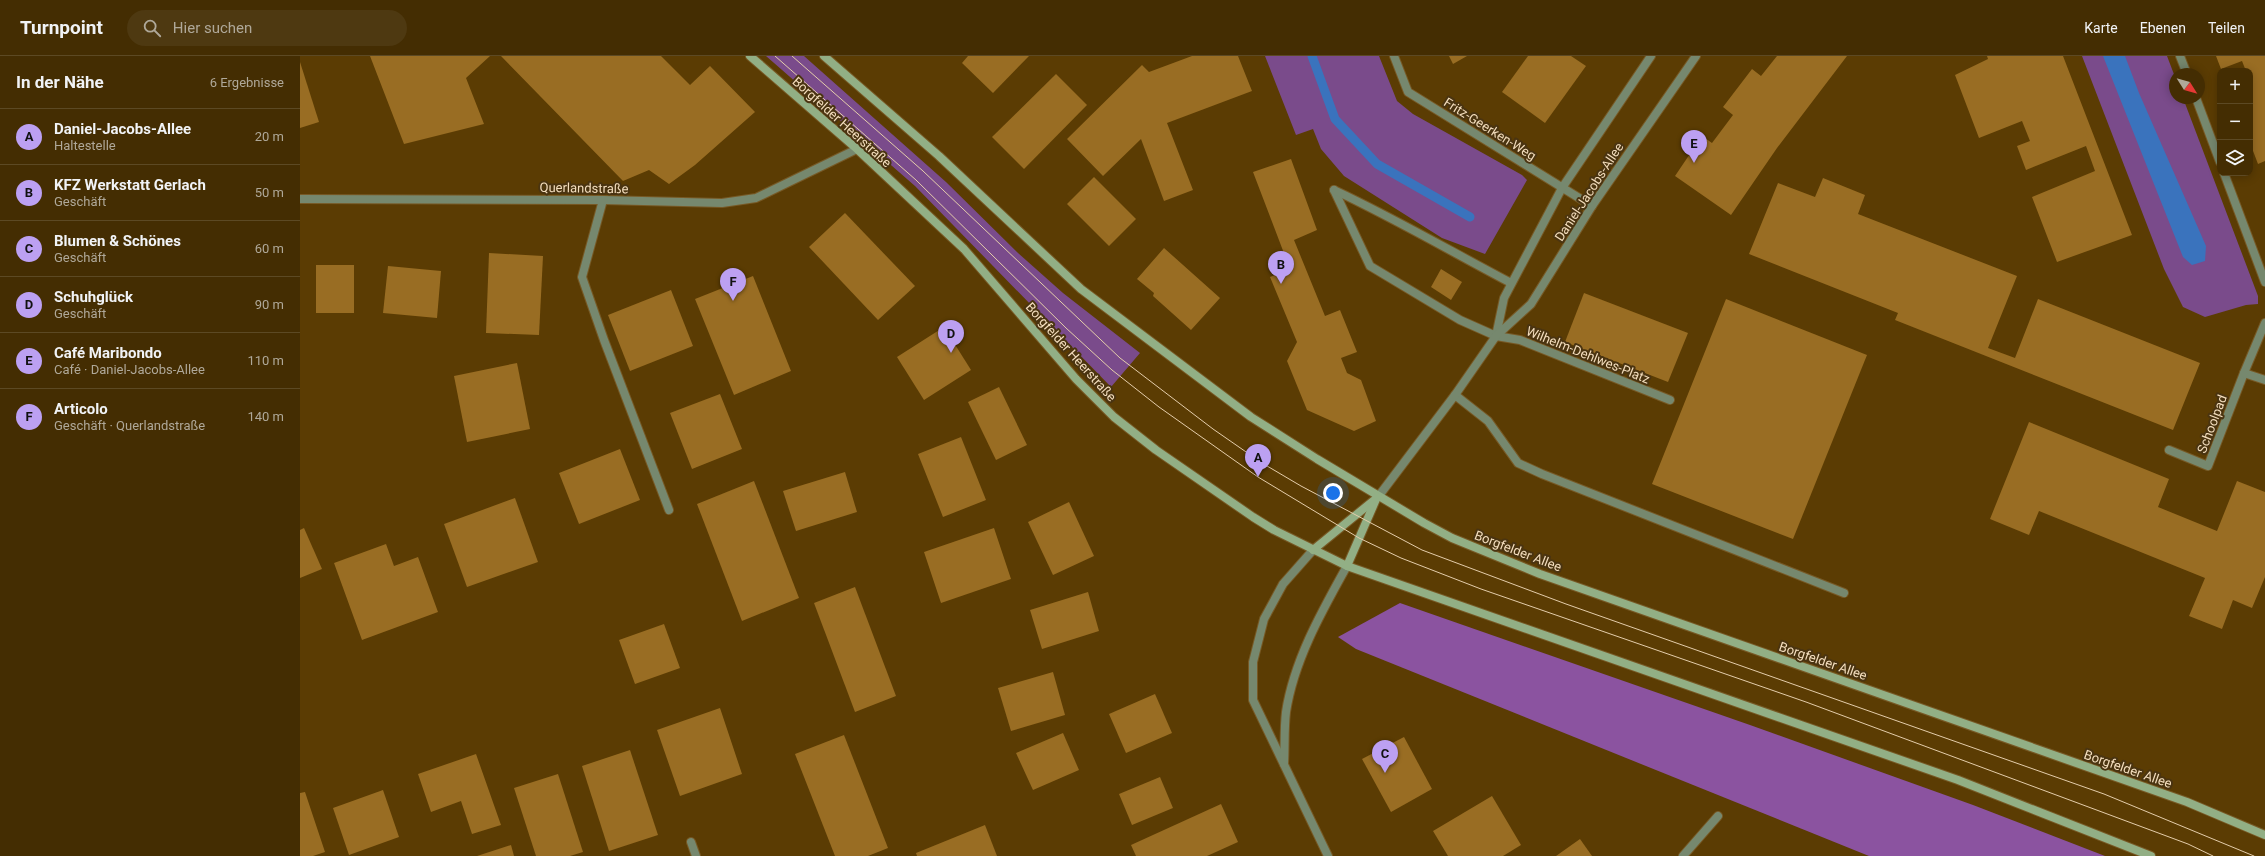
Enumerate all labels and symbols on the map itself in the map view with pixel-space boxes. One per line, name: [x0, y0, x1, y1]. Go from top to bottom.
north arrow: [2169, 68, 2205, 104]
street label: Borgfelder Heerstraße: [790, 74, 895, 170]
street label: Fritz-Geerken-Weg: [1441, 95, 1539, 163]
pin: E: [1681, 130, 1707, 163]
street label: Daniel-Jacobs-Allee: [1552, 140, 1626, 244]
street label: Querlandstraße: [539, 180, 629, 196]
pin: B: [1268, 251, 1294, 284]
pin: F: [720, 268, 746, 301]
street label: Borgfelder Heerstraße: [1023, 300, 1119, 405]
pin: D: [938, 320, 964, 353]
street label: Wilhelm-Dehlwes-Platz: [1524, 323, 1652, 387]
street label: Schoolpad: [2194, 393, 2230, 455]
pin: A: [1245, 444, 1271, 477]
your location: [1323, 483, 1343, 503]
street label: Borgfelder Allee: [1472, 528, 1564, 575]
street label: Borgfelder Allee: [1777, 639, 1869, 683]
pin: C: [1372, 740, 1398, 773]
street label: Borgfelder Allee: [2082, 747, 2174, 791]

